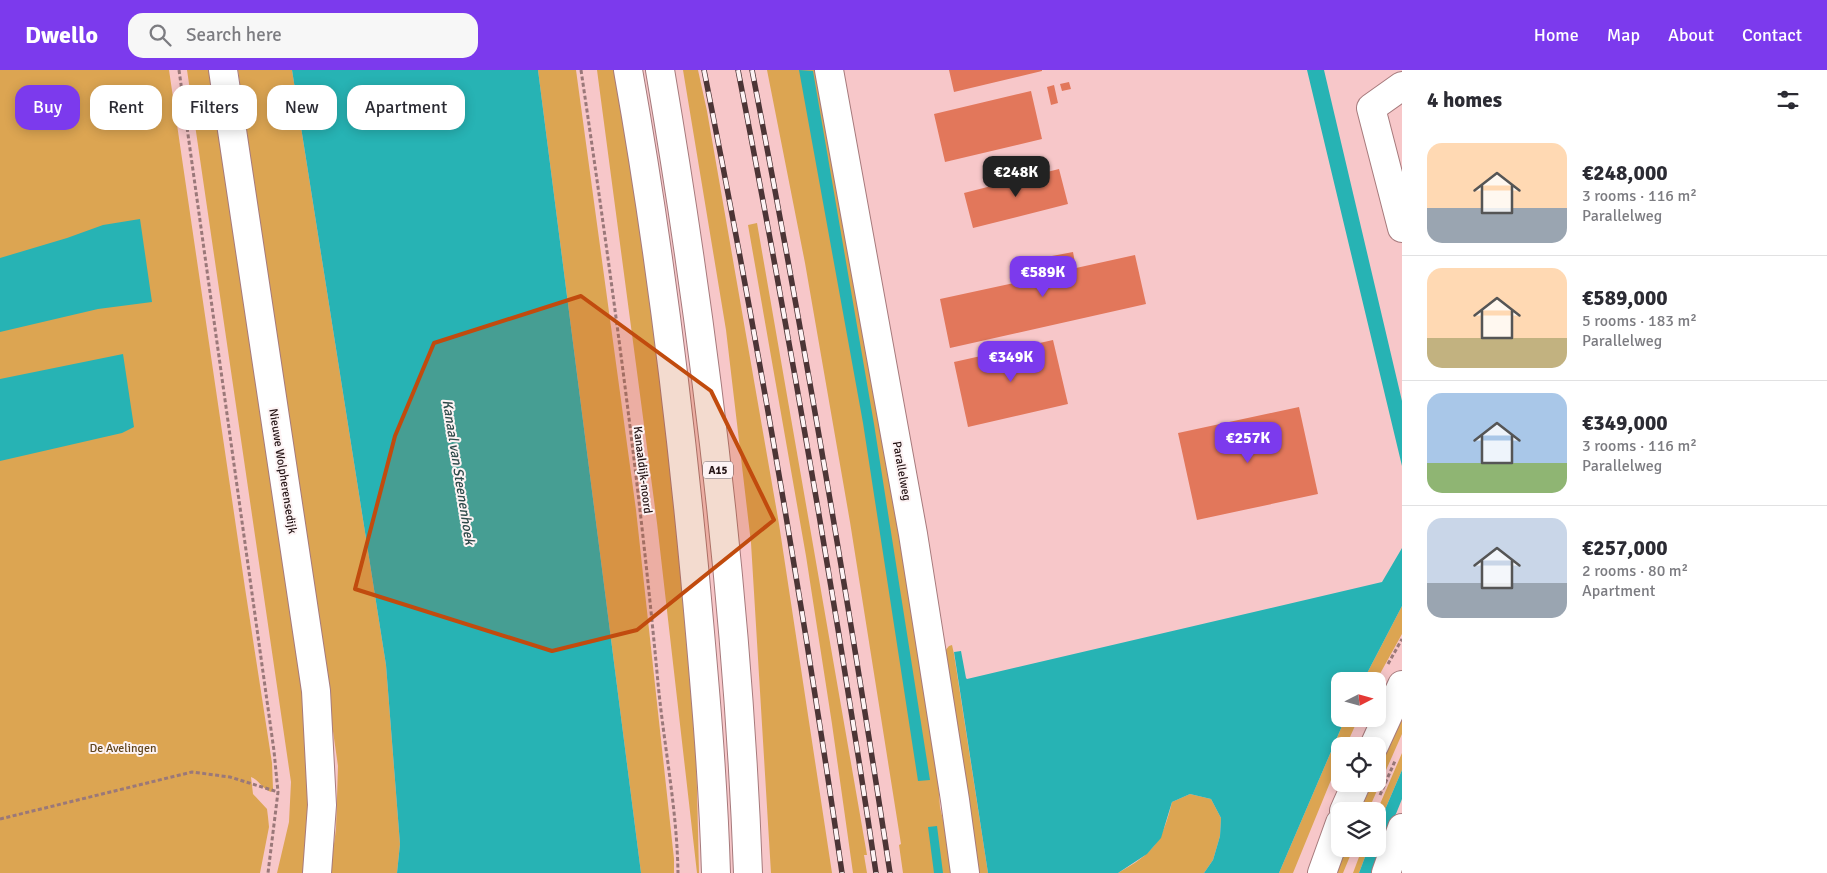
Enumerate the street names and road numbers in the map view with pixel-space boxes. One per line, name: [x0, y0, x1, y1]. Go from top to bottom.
street label: Nieuwe Wolpherensedijk: [265, 407, 300, 535]
street label: Kanaaldijk-noord: [630, 426, 655, 515]
street label: Parallelweg: [889, 440, 914, 502]
road number: A15: [703, 462, 733, 478]

